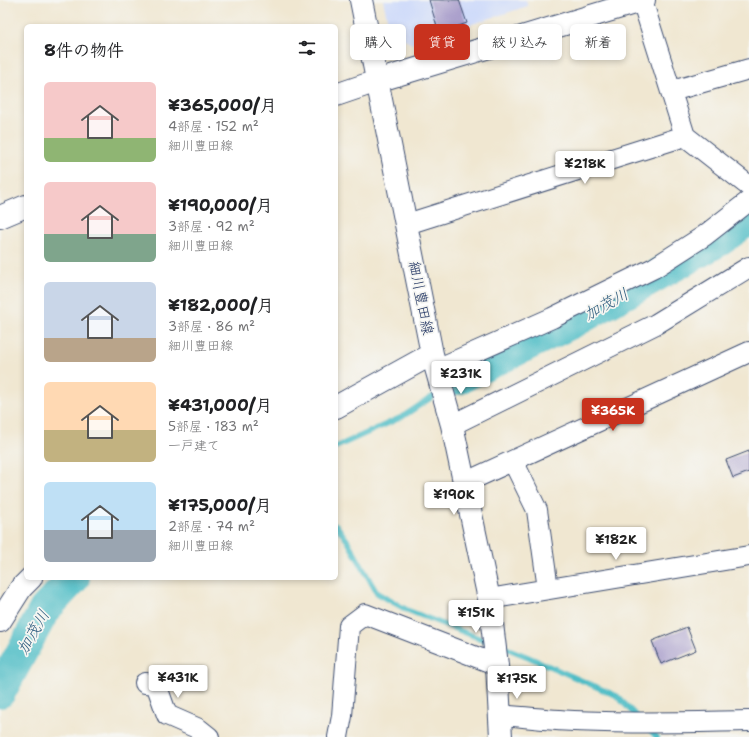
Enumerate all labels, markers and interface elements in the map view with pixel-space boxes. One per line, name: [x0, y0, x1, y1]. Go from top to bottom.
chip: 購入: [350, 24, 406, 60]
chip: 賃貸: [414, 24, 470, 60]
chip: 絞り込み: [478, 24, 562, 60]
chip: 新着: [570, 24, 626, 60]
icon: filters: [296, 37, 318, 59]
text: 8件の物件: [44, 39, 124, 61]
text: ¥365,000/月: [168, 94, 277, 116]
icon: home: [76, 98, 124, 146]
text: 4部屋 · 152 m²: [168, 118, 259, 135]
text: 細川豊田線: [168, 137, 233, 154]
pin: ¥218K: [557, 151, 613, 185]
text: ¥218K: [564, 155, 606, 172]
text: ¥190,000/月: [168, 194, 273, 216]
icon: home: [76, 198, 124, 246]
text: 3部屋 · 92 m²: [168, 218, 255, 235]
text: 細川豊田線: [168, 237, 233, 254]
street label: 細川豊田線: [404, 259, 438, 337]
water label: 加茂川: [580, 283, 632, 325]
text: ¥182,000/月: [168, 294, 274, 316]
icon: home: [76, 298, 124, 346]
text: 3部屋 · 86 m²: [168, 318, 255, 335]
text: 細川豊田線: [168, 337, 233, 354]
pin: ¥231K: [433, 361, 489, 395]
text: ¥231K: [440, 365, 482, 382]
text: ¥431,000/月: [168, 394, 272, 416]
icon: home: [76, 398, 124, 446]
pin: ¥365K: [585, 398, 641, 432]
text: ¥365K: [591, 402, 635, 419]
text: 5部屋 · 183 m²: [168, 418, 259, 435]
text: 一戸建て: [168, 437, 220, 454]
pin: ¥190K: [426, 482, 482, 516]
text: ¥190K: [433, 486, 475, 503]
text: ¥175,000/月: [168, 494, 272, 516]
icon: home: [76, 498, 124, 546]
text: 2部屋 · 74 m²: [168, 518, 255, 535]
pin: ¥182K: [588, 527, 644, 561]
text: ¥182K: [595, 531, 637, 548]
text: 細川豊田線: [168, 537, 233, 554]
pin: ¥151K: [448, 600, 504, 634]
text: ¥151K: [457, 604, 495, 621]
water label: 加茂川: [12, 606, 54, 658]
pin: ¥431K: [150, 665, 206, 699]
pin: ¥175K: [489, 666, 545, 700]
text: ¥431K: [158, 669, 198, 686]
text: ¥175K: [497, 670, 537, 687]

